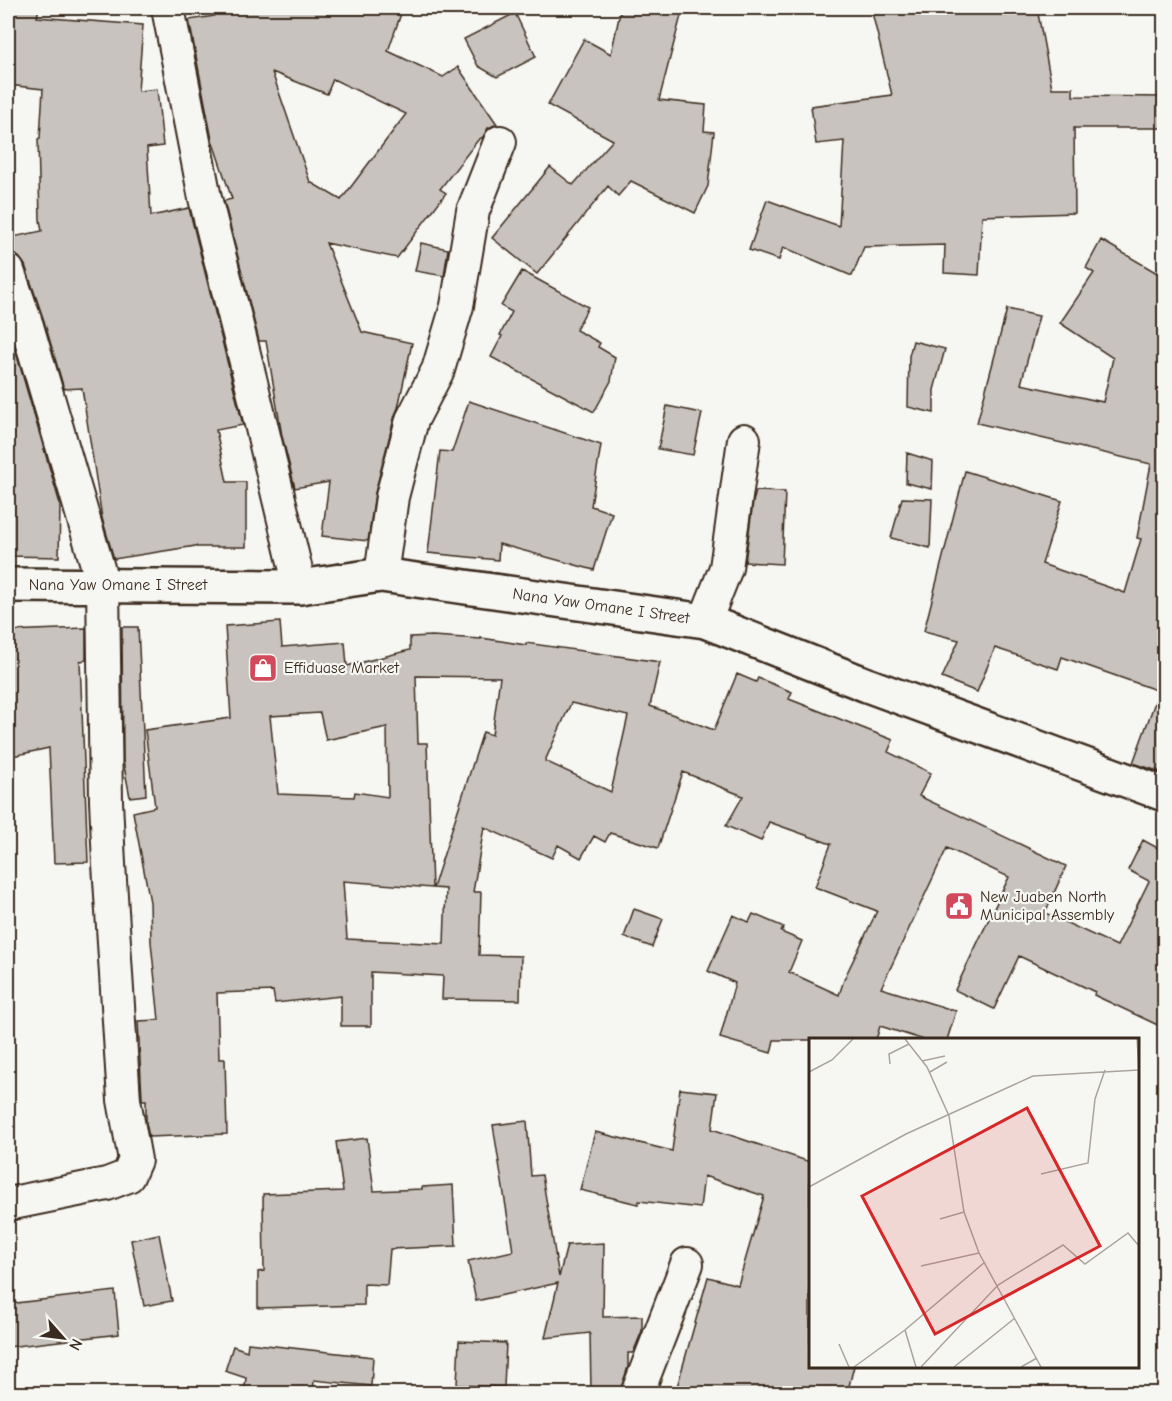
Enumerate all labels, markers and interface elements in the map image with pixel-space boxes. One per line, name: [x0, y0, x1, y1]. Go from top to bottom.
street label: Nana Yaw Omane I Street: [29, 576, 208, 594]
street label: Nana Yaw Omane I Street: [511, 585, 691, 627]
shop icon: Effiduase Market: [247, 652, 279, 684]
place label: Effiduase Market: [284, 659, 400, 677]
place label: New Juaben North Municipal Assembly: [980, 888, 1115, 924]
public building icon: New Juaben North Municipal Assembly: [943, 890, 975, 922]
inset map: [809, 1038, 1139, 1368]
north arrow: [33, 1308, 93, 1368]
text: N: [65, 1336, 86, 1353]

